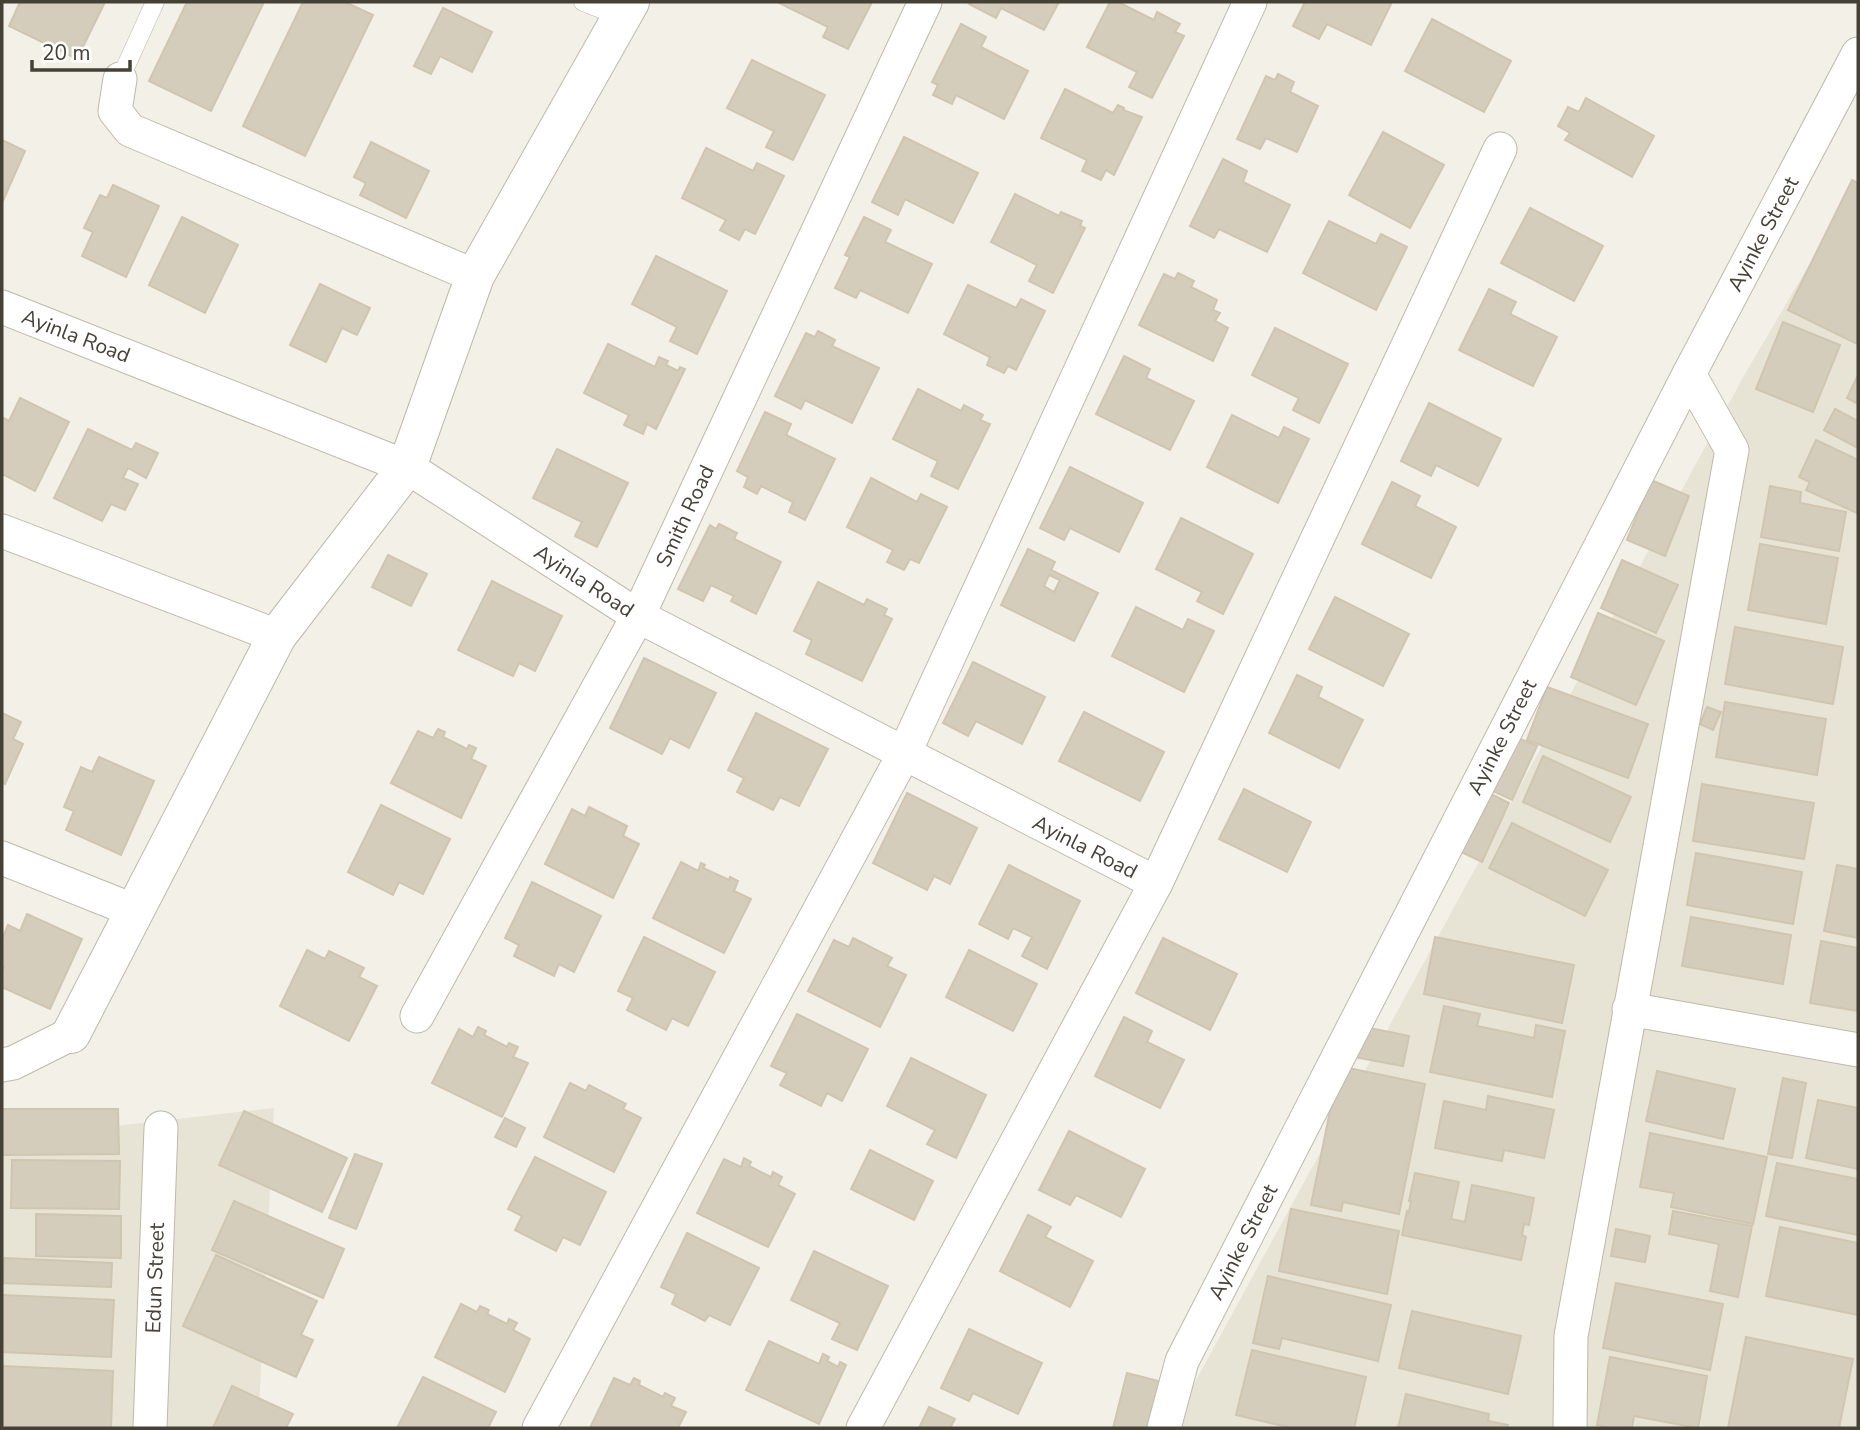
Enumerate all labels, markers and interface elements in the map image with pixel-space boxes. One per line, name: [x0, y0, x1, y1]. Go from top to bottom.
scale bar: [32, 28, 130, 72]
text: 20 m: [42, 39, 91, 67]
street label: Ayinke Street: [1721, 171, 1805, 296]
street label: Ayinla Road: [18, 303, 134, 369]
street label: Smith Road: [649, 461, 721, 571]
street label: Ayinla Road: [529, 538, 639, 624]
street label: Ayinke Street: [1461, 674, 1543, 800]
street label: Ayinla Road: [1028, 809, 1142, 885]
street label: Ayinke Street: [1202, 1179, 1284, 1305]
street label: Edun Street: [139, 1221, 171, 1334]

